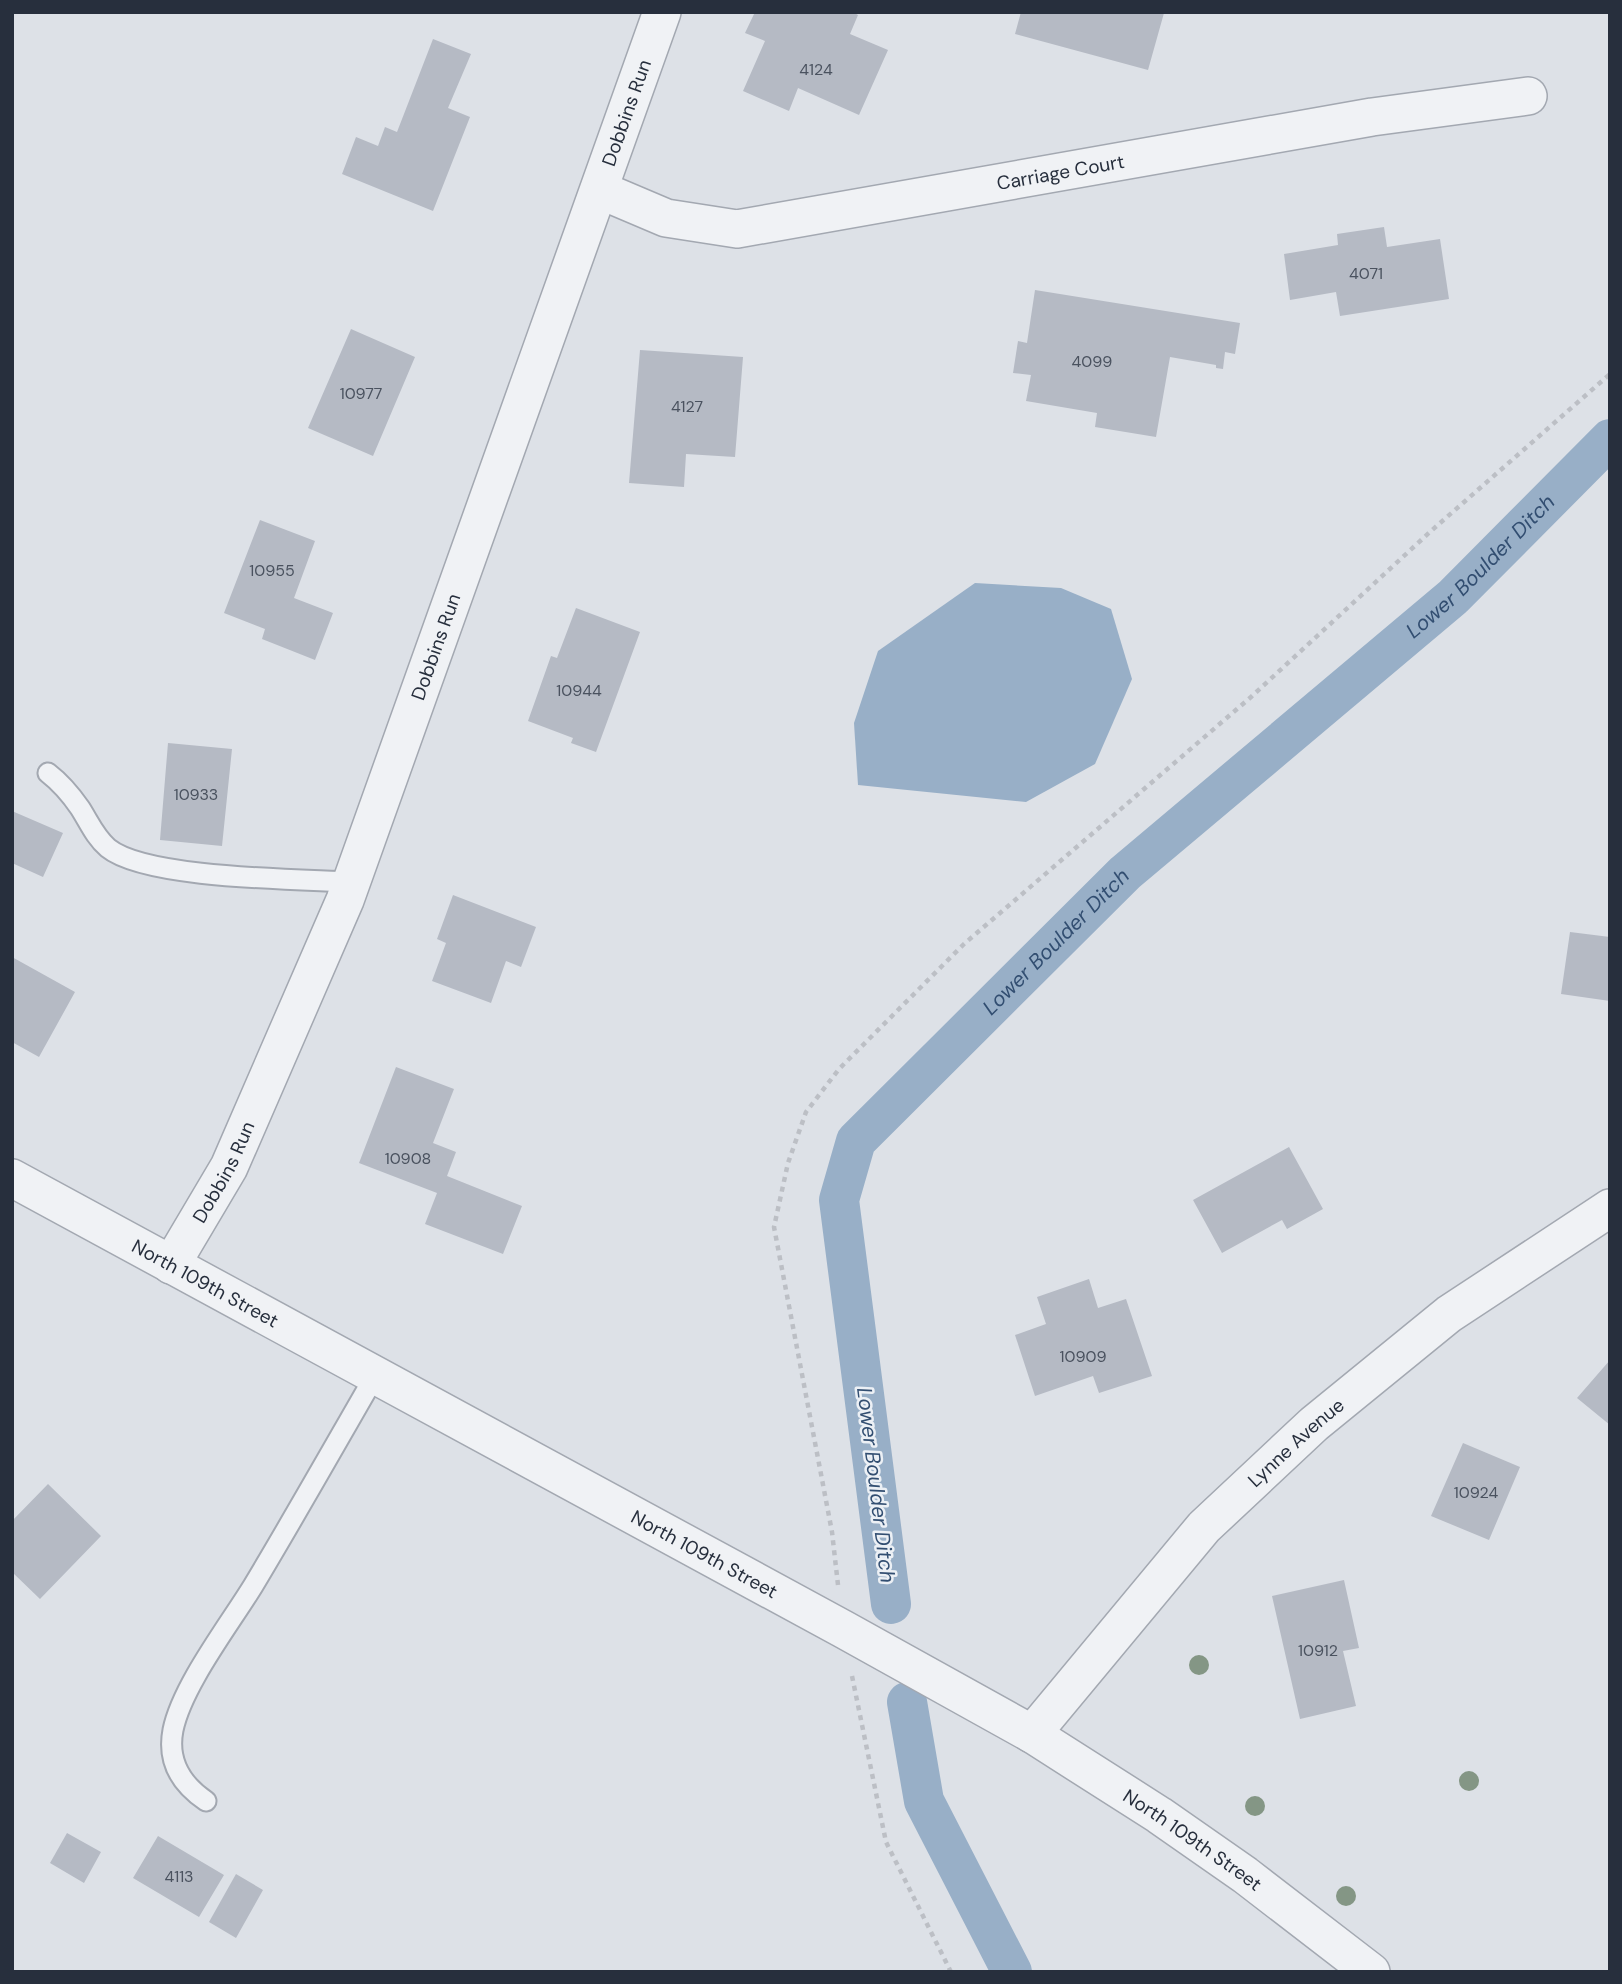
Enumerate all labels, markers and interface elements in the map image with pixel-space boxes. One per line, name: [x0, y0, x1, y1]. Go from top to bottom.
street label: Dobbins Run: [596, 56, 657, 169]
house number: 4124: [799, 59, 833, 80]
street label: Carriage Court: [995, 149, 1126, 196]
house number: 4071: [1349, 263, 1383, 284]
house number: 4099: [1072, 351, 1112, 372]
house number: 10977: [340, 383, 382, 404]
house number: 4127: [671, 396, 703, 417]
water label: Lower Boulder Ditch: [1400, 488, 1561, 645]
house number: 10955: [249, 560, 295, 581]
street label: Dobbins Run: [405, 590, 466, 703]
house number: 10944: [556, 680, 602, 701]
house number: 10933: [174, 784, 218, 805]
water label: Lower Boulder Ditch: [976, 862, 1136, 1021]
street label: Dobbins Run: [187, 1117, 260, 1227]
house number: 10908: [385, 1148, 431, 1169]
street label: North 109th Street: [127, 1233, 283, 1333]
house number: 10909: [1060, 1346, 1106, 1367]
water label: Lower Boulder Ditch: [850, 1386, 902, 1584]
street label: Lynne Avenue: [1243, 1393, 1349, 1493]
house number: 10924: [1454, 1482, 1498, 1503]
street label: North 109th Street: [627, 1504, 782, 1604]
house number: 10912: [1298, 1640, 1338, 1661]
street label: North 109th Street: [1118, 1783, 1267, 1897]
house number: 4113: [164, 1866, 194, 1887]

